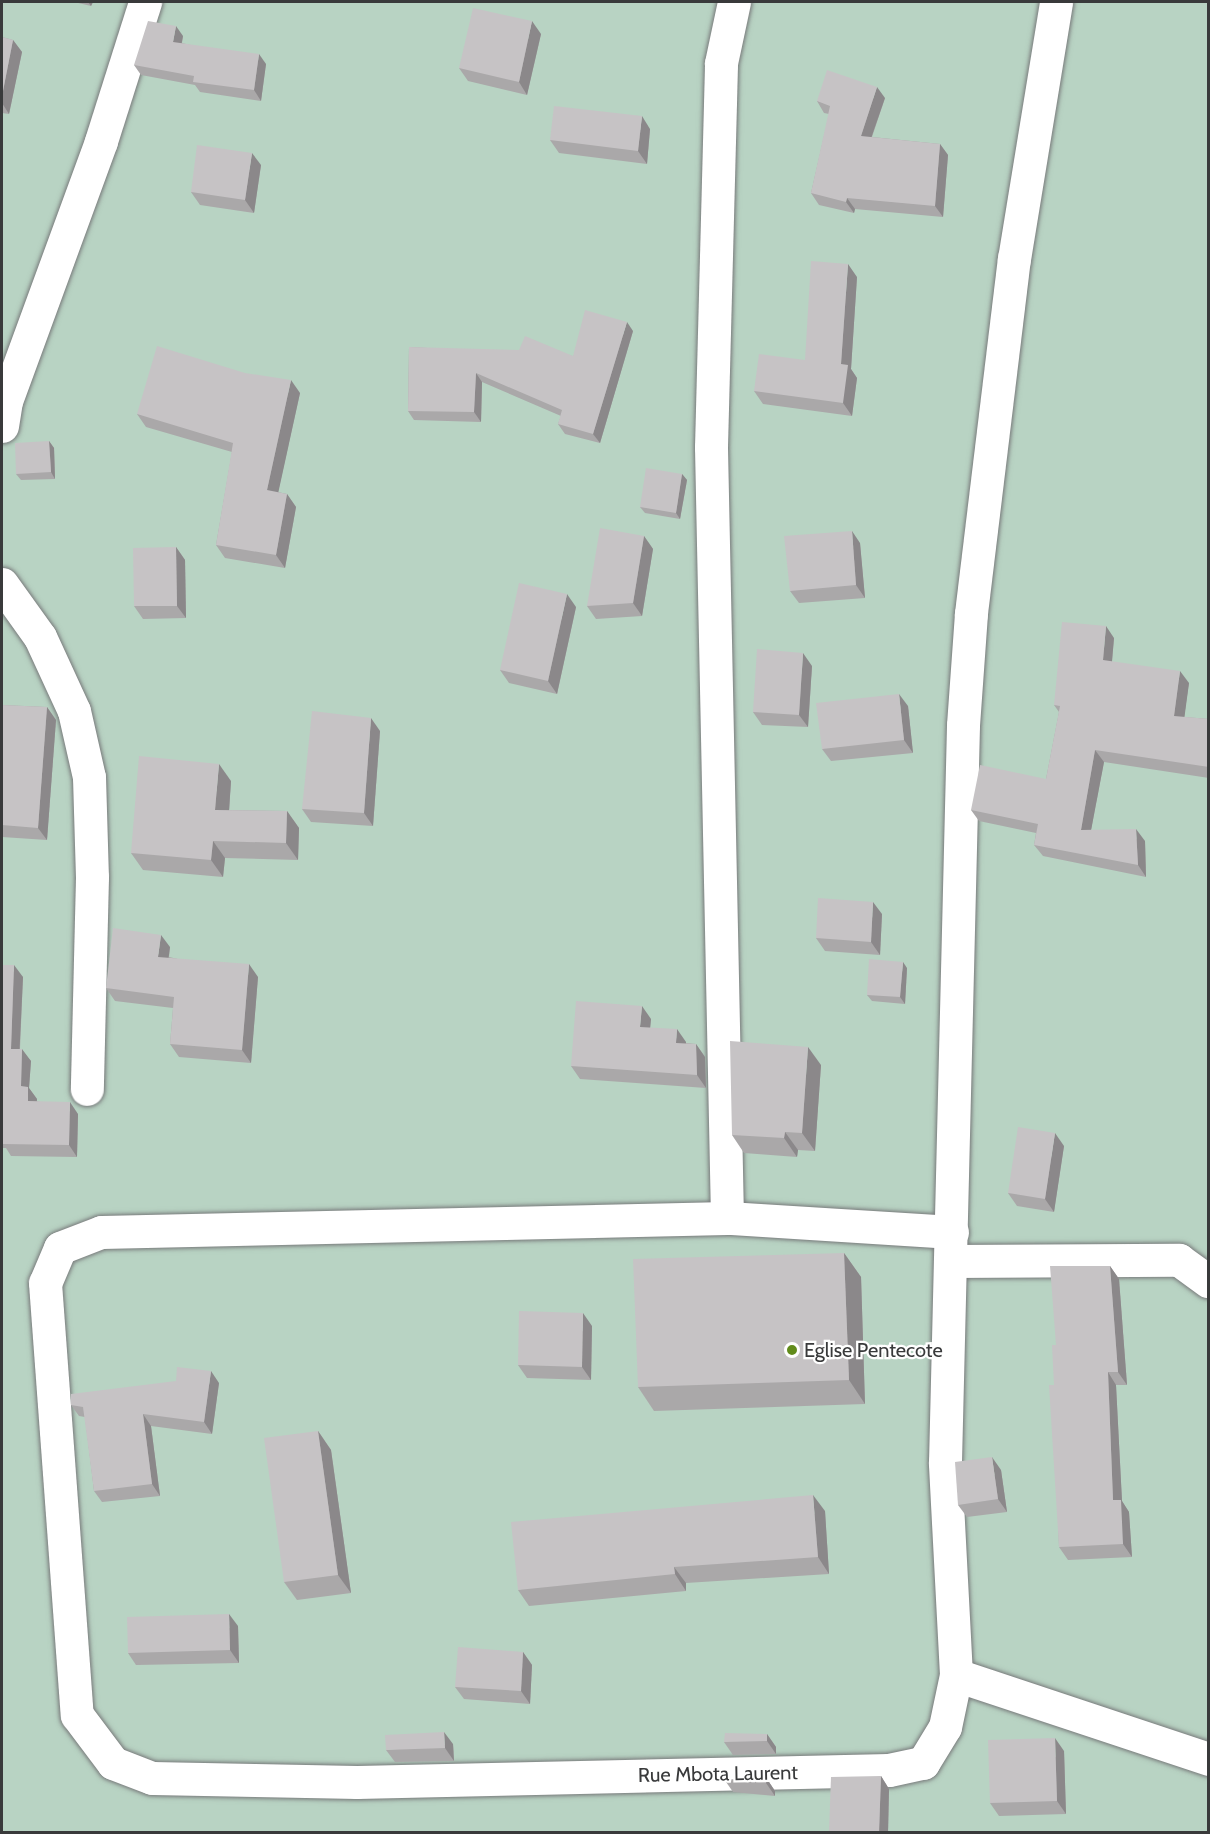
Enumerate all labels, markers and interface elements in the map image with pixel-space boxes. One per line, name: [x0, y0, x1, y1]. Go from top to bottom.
place label: Eglise Pentecote: [804, 1338, 943, 1362]
marker: Eglise Pentecote: [785, 1343, 799, 1357]
street label: Rue Mbota Laurent: [638, 1761, 798, 1787]

